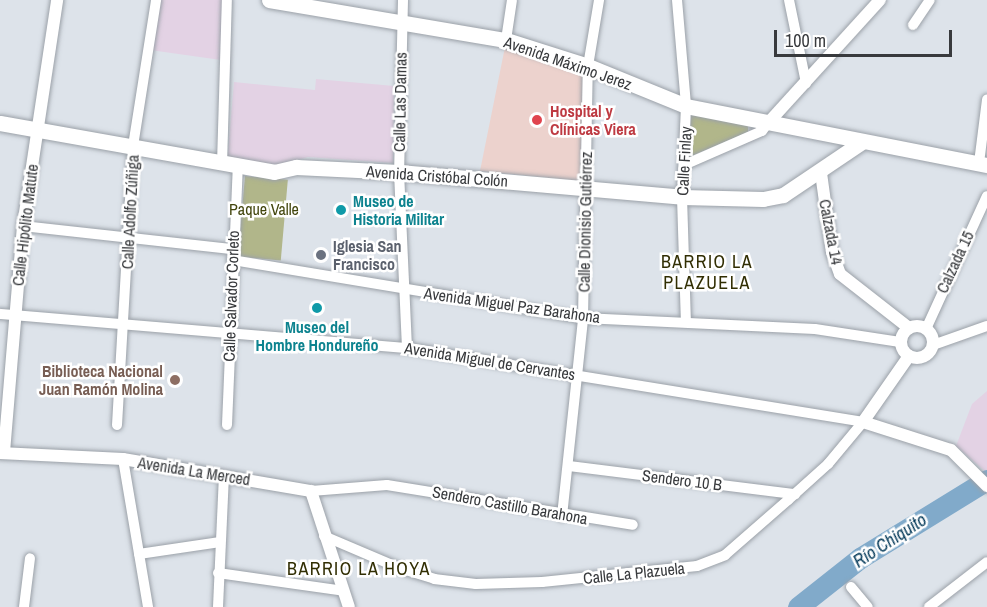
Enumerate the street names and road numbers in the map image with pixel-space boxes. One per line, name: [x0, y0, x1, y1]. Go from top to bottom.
street label: Avenida Máximo Jerez: [502, 32, 634, 94]
street label: Calle Las Damas: [390, 52, 410, 152]
street label: Calle Finlay: [673, 126, 695, 196]
street label: Calle Dionisio Gutiérrez: [574, 151, 596, 293]
street label: Calle Adolfo Zúñiga: [117, 154, 143, 270]
street label: Avenida Cristóbal Colón: [366, 161, 508, 191]
street label: Calle Hipólito Matute: [8, 163, 42, 287]
street label: Calzada 14: [815, 198, 847, 266]
street label: Calzada 15: [932, 228, 978, 296]
street label: Calle Salvador Corleto: [219, 230, 243, 362]
street label: Avenida Miguel Paz Barahona: [423, 283, 601, 327]
street label: Avenida Miguel de Cervantes: [403, 338, 577, 384]
street label: Avenida La Merced: [136, 453, 252, 489]
street label: Sendero 10 B: [641, 466, 723, 494]
street label: Sendero Castillo Barahona: [431, 482, 589, 528]
street label: Calle La Plazuela: [582, 558, 686, 588]

